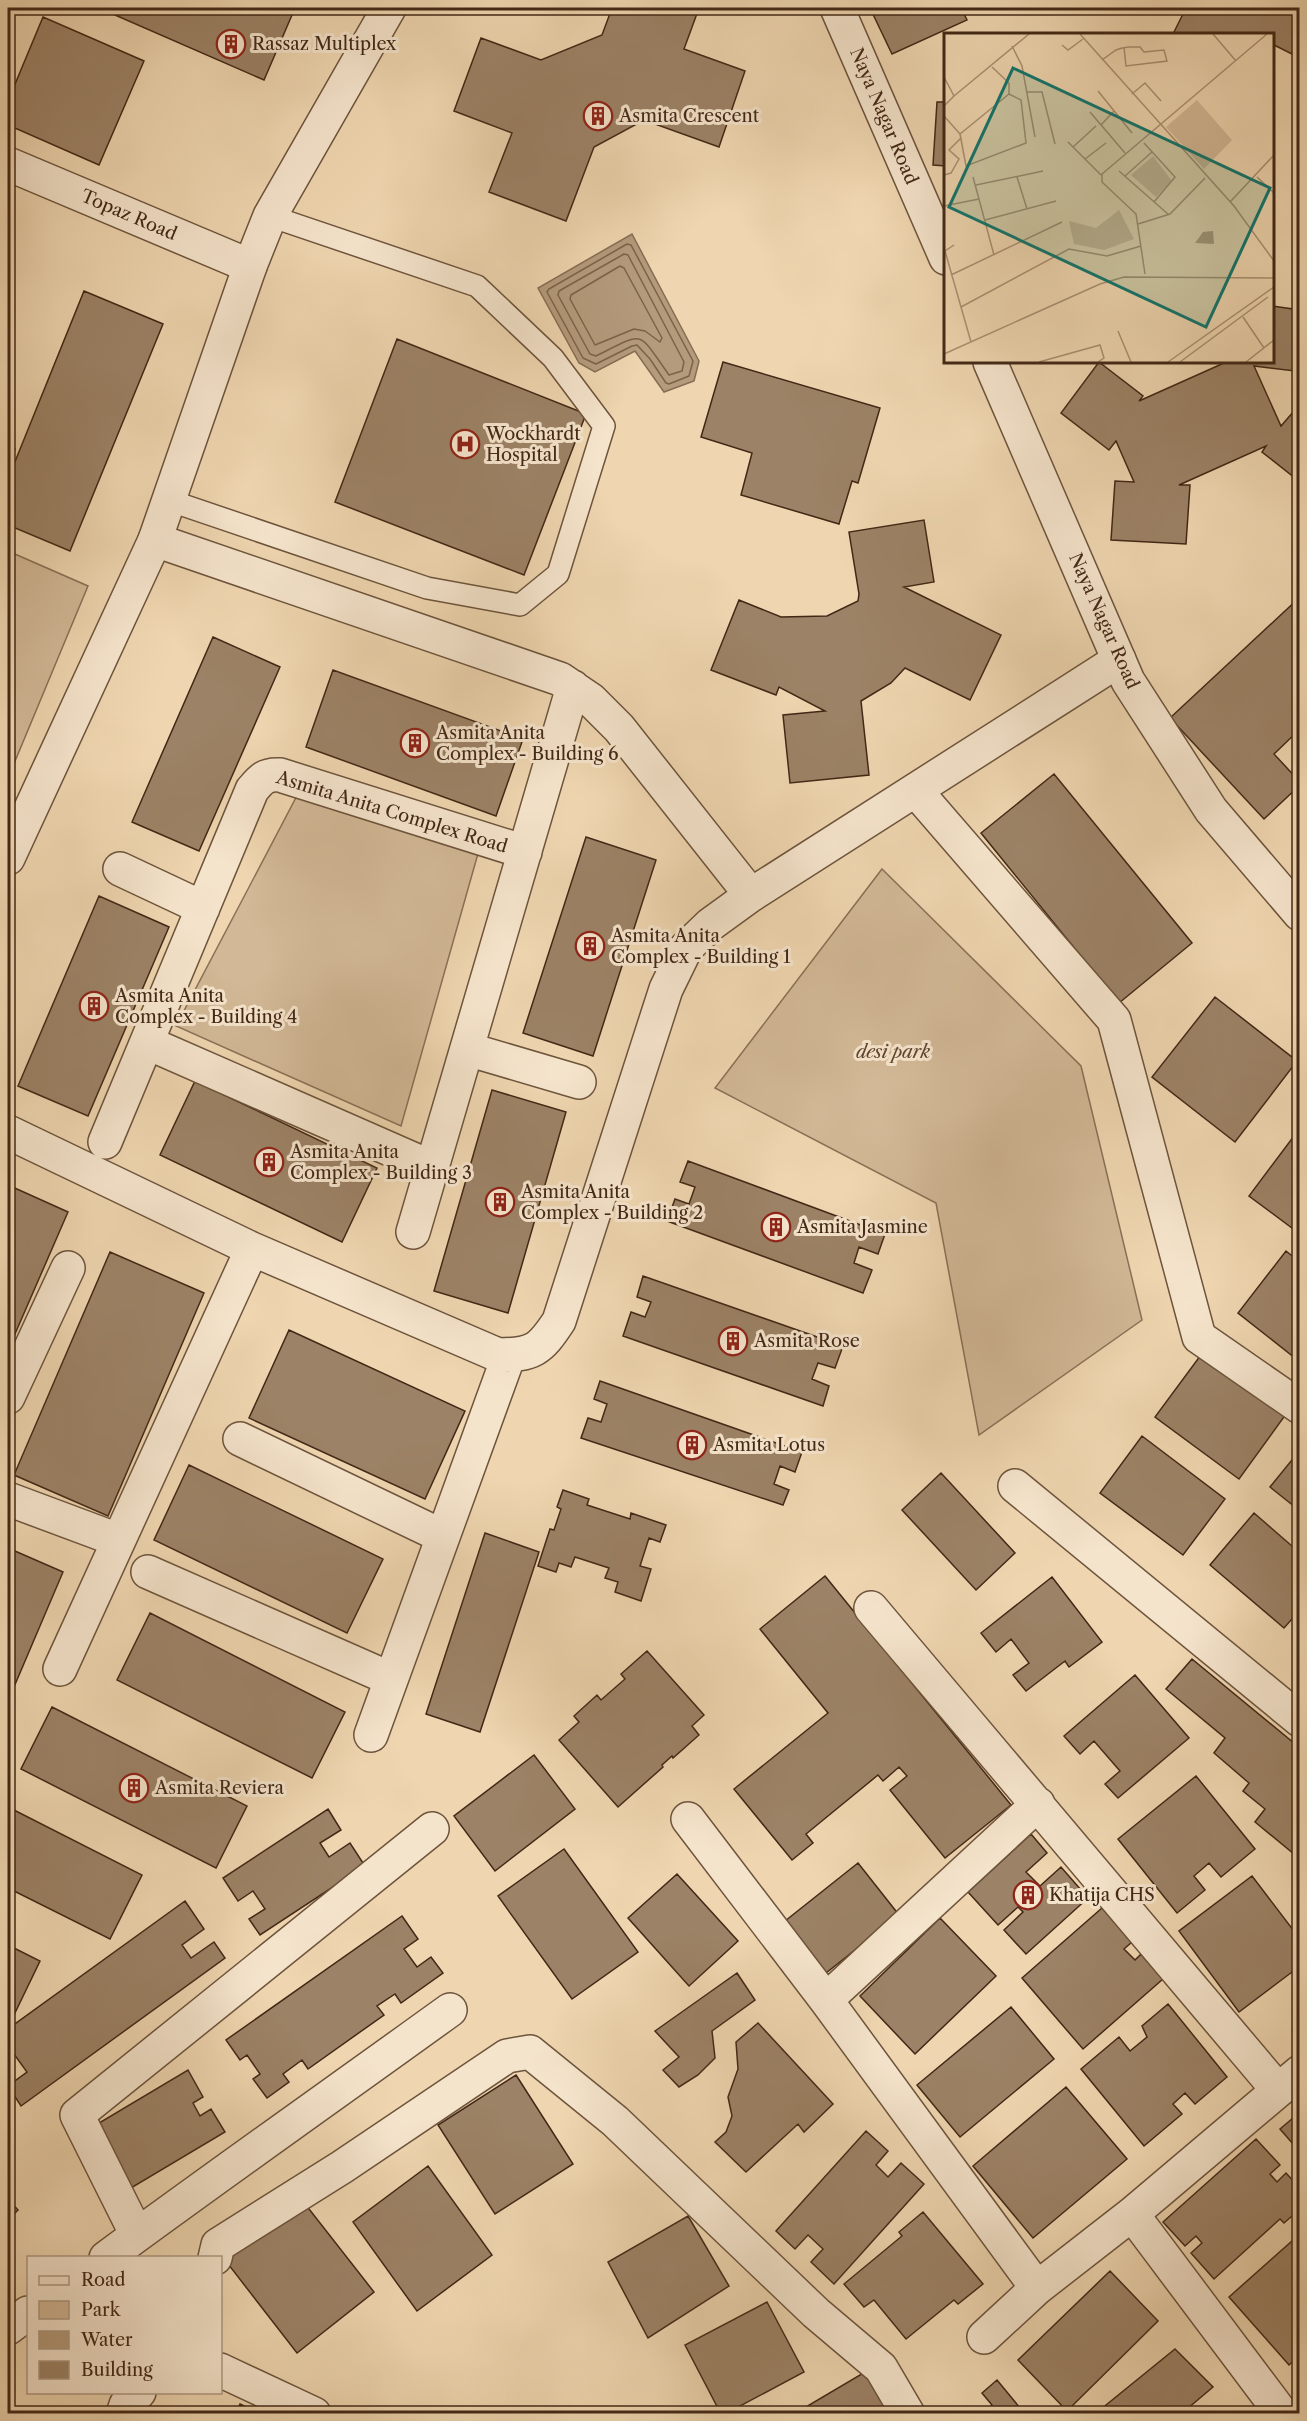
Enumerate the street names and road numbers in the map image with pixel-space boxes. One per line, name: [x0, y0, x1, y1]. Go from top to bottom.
street label: Naya Nagar Road: [845, 44, 923, 188]
street label: Topaz Road: [78, 185, 180, 245]
street label: Naya Nagar Road: [1064, 550, 1144, 692]
street label: Asmita Anita Complex Road: [273, 766, 510, 858]

